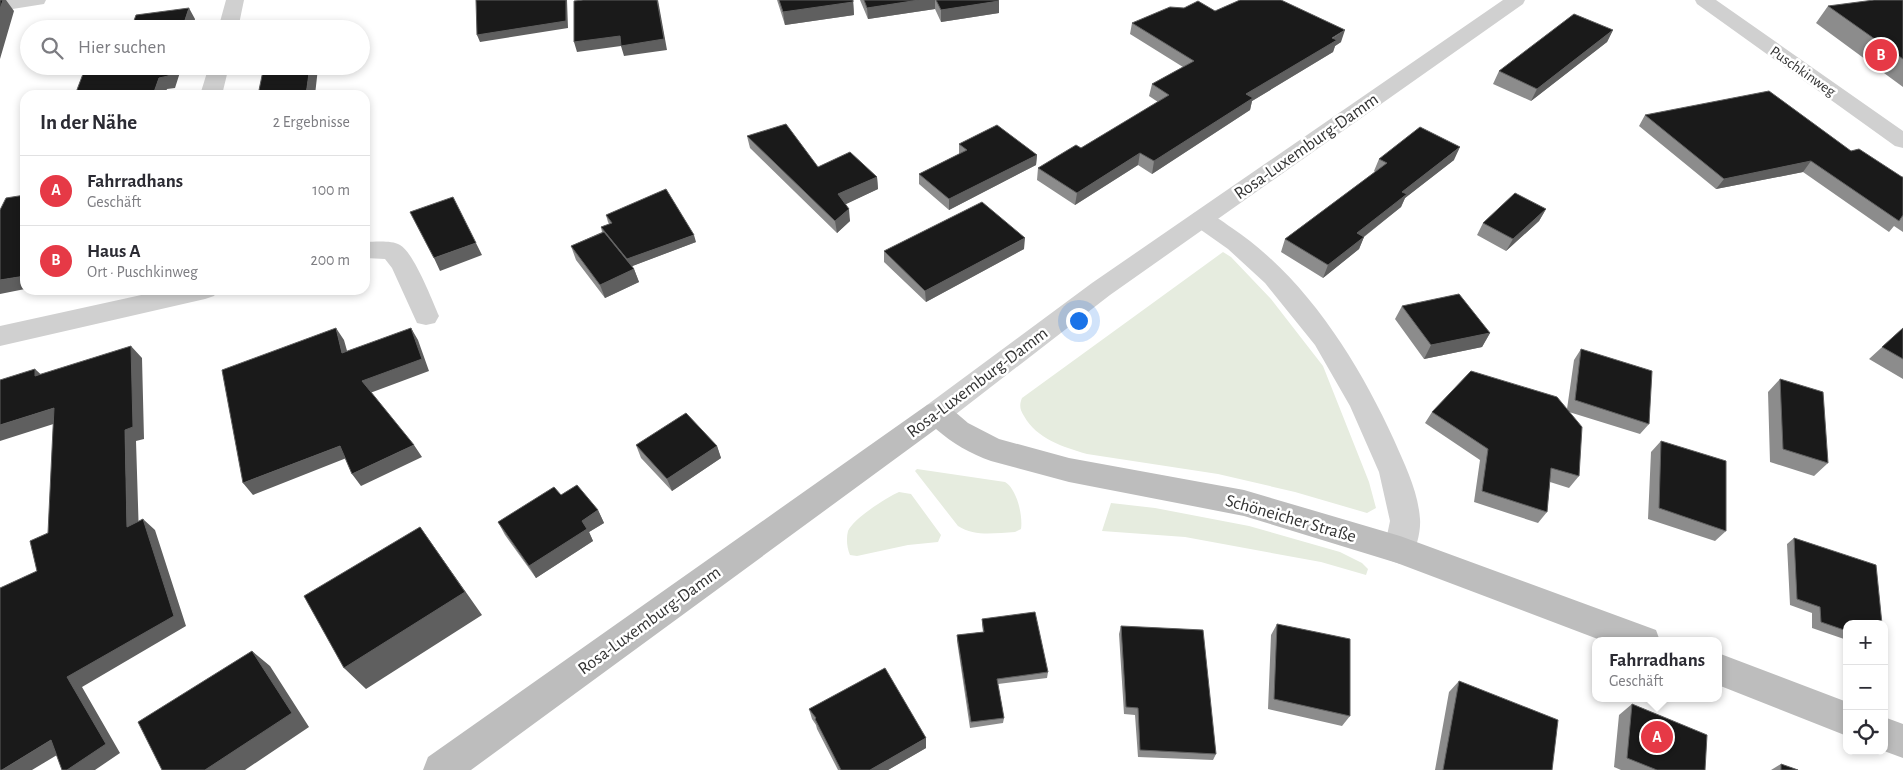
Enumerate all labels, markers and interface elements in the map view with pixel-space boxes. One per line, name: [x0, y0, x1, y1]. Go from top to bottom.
search box: [20, 20, 370, 75]
icon: search: [38, 34, 66, 62]
pin: B: [1865, 36, 1897, 74]
text: Hier suchen: [78, 38, 166, 57]
street label: Puschkinweg: [1767, 43, 1839, 100]
street label: Rosa-Luxemburg-Damm: [1231, 90, 1382, 203]
text: In der Nähe: [40, 112, 137, 133]
text: 2 Ergebnisse: [273, 114, 350, 130]
text: Fahrradhans: [87, 172, 183, 191]
text: A: [51, 182, 61, 198]
text: 100 m: [312, 182, 350, 198]
text: Geschäft: [87, 194, 141, 210]
text: Haus A: [87, 242, 141, 261]
text: B: [51, 252, 61, 268]
text: 200 m: [310, 252, 350, 268]
text: Ort · Puschkinweg: [87, 264, 198, 280]
your location: [1066, 308, 1092, 334]
street label: Rosa-Luxemburg-Damm: [904, 324, 1051, 442]
street label: Schöneicher Straße: [1223, 492, 1358, 546]
street label: Rosa-Luxemburg-Damm: [575, 563, 724, 678]
map controls: [1843, 620, 1888, 755]
button: +: [1843, 620, 1888, 665]
popup: [1592, 637, 1722, 702]
text: Fahrradhans: [1609, 651, 1705, 670]
button: −: [1843, 665, 1888, 710]
text: Geschäft: [1609, 673, 1663, 689]
button: locate: [1843, 710, 1888, 755]
pin: A: [1641, 718, 1673, 756]

